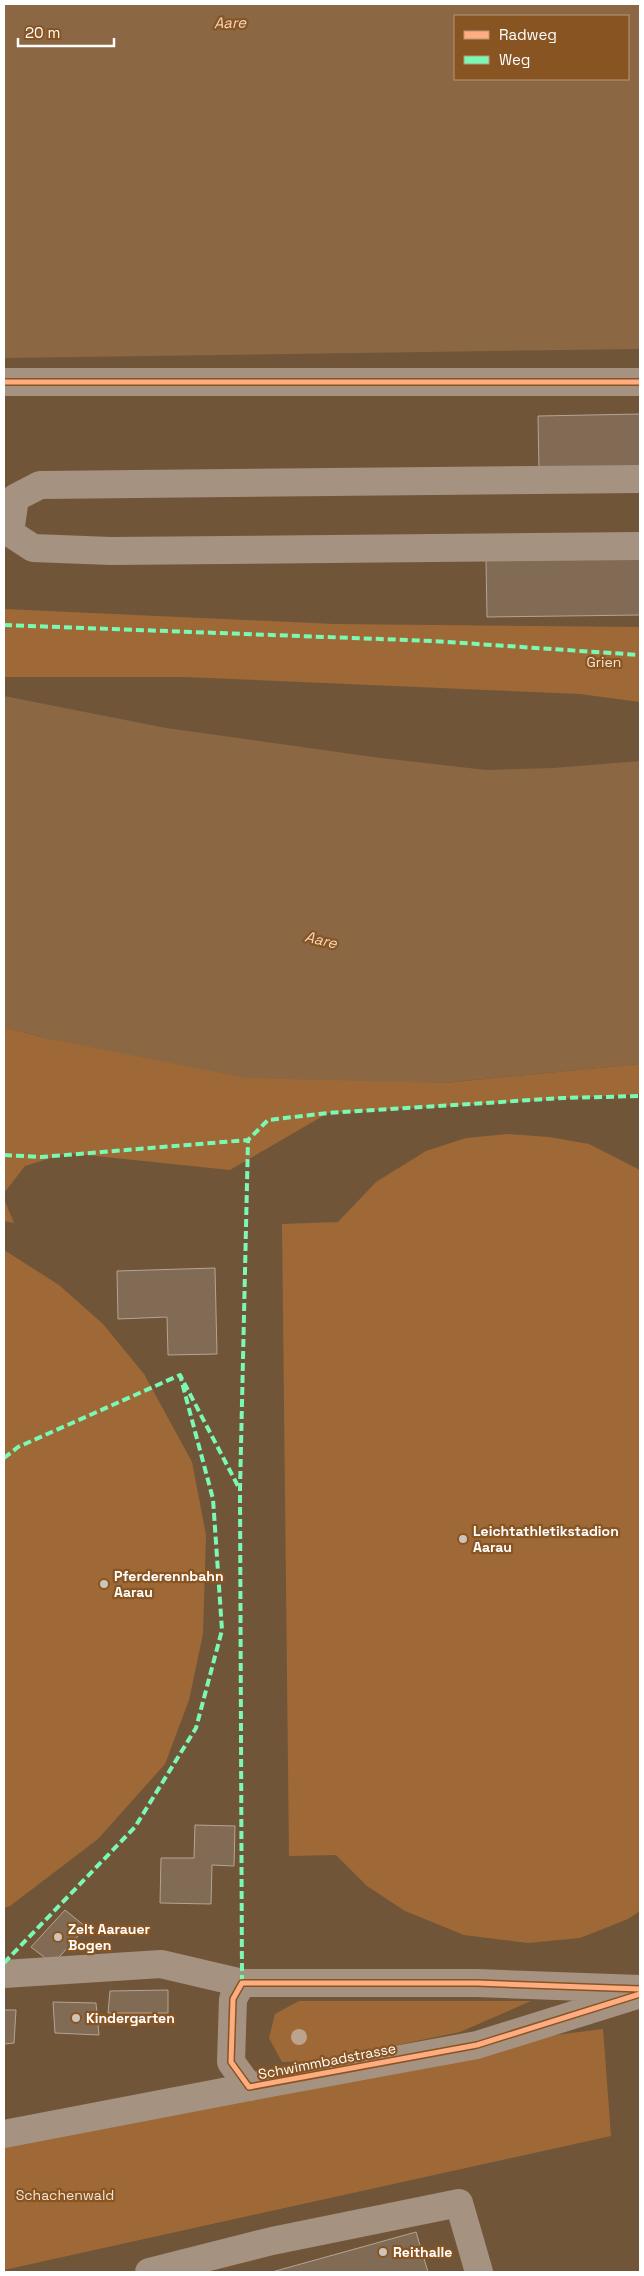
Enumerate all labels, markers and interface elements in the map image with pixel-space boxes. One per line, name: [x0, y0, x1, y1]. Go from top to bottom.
water label: Aare: [214, 13, 247, 32]
scale bar: [18, 15, 114, 47]
legend: [454, 15, 629, 80]
text: 20 m: [25, 23, 60, 42]
text: Radweg: [499, 25, 557, 44]
text: Weg: [499, 50, 530, 69]
park label: Grien: [587, 653, 621, 671]
water label: Aare: [303, 926, 340, 953]
place label: Leichtathletikstadion Aarau: [473, 1522, 619, 1556]
marker: Leichtathletikstadion Aarau: [457, 1533, 469, 1545]
place label: Pferderennbahn Aarau: [114, 1567, 224, 1601]
marker: Pferderennbahn Aarau: [98, 1578, 110, 1590]
place label: Zelt Aarauer Bogen: [68, 1920, 150, 1954]
marker: Zelt Aarauer Bogen: [52, 1931, 64, 1943]
place label: Kindergarten: [86, 2009, 175, 2027]
marker: Kindergarten: [70, 2012, 82, 2024]
street label: Schwimmbadstrasse: [257, 2039, 397, 2083]
park label: Schachenwald: [16, 2186, 114, 2204]
place label: Reithalle: [393, 2243, 452, 2261]
marker: Reithalle: [377, 2246, 389, 2258]

